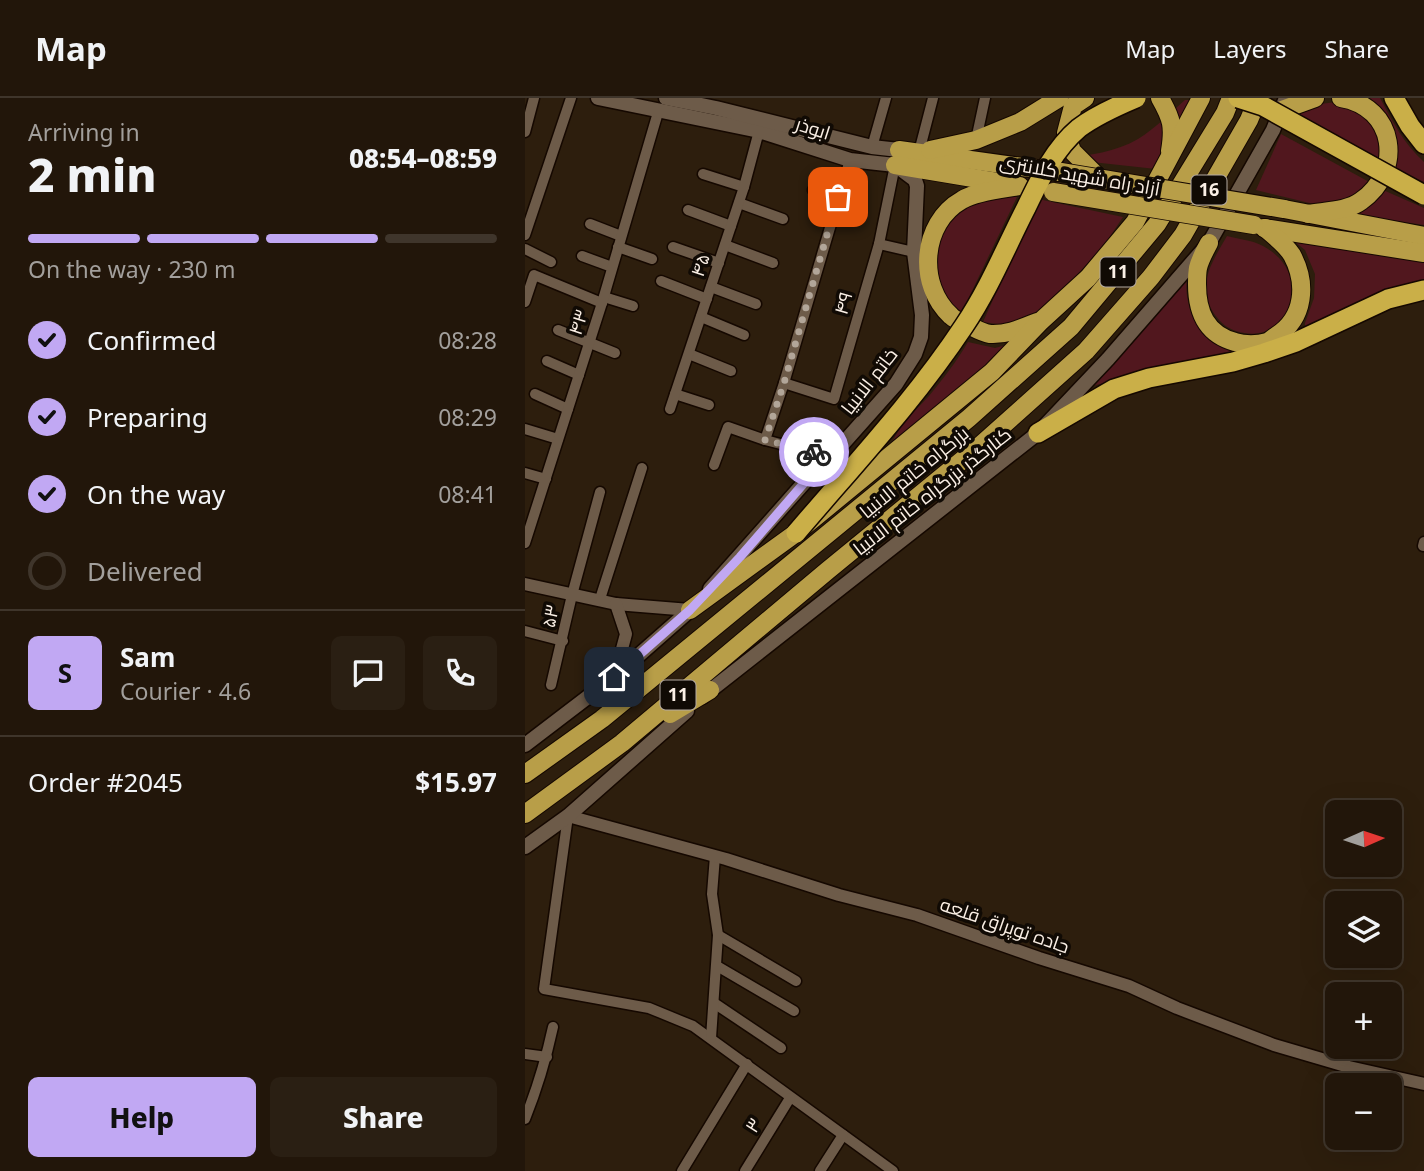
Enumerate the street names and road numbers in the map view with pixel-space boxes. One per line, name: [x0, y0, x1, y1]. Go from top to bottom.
street label: ابوذر: [791, 110, 834, 146]
street label: آزاد راه شهید کلانتری: [998, 148, 1162, 202]
road number: 16: [1191, 176, 1227, 204]
street label: ۴۵: [684, 250, 716, 280]
road number: 11: [1101, 258, 1135, 286]
street label: ۴۹: [827, 289, 859, 317]
street label: ۴۳: [562, 306, 594, 338]
street label: خاتم الانبیا: [835, 342, 904, 420]
street label: بزرگراه خاتم الانبیا: [854, 420, 975, 525]
street label: کنارگذر بزرگراه خاتم الانبیا: [847, 421, 1017, 562]
street label: ۵۳: [535, 602, 565, 630]
road number: 11: [661, 680, 695, 710]
street label: جاده توپراق قلعه: [937, 891, 1073, 959]
street label: ۳: [739, 1113, 767, 1137]

